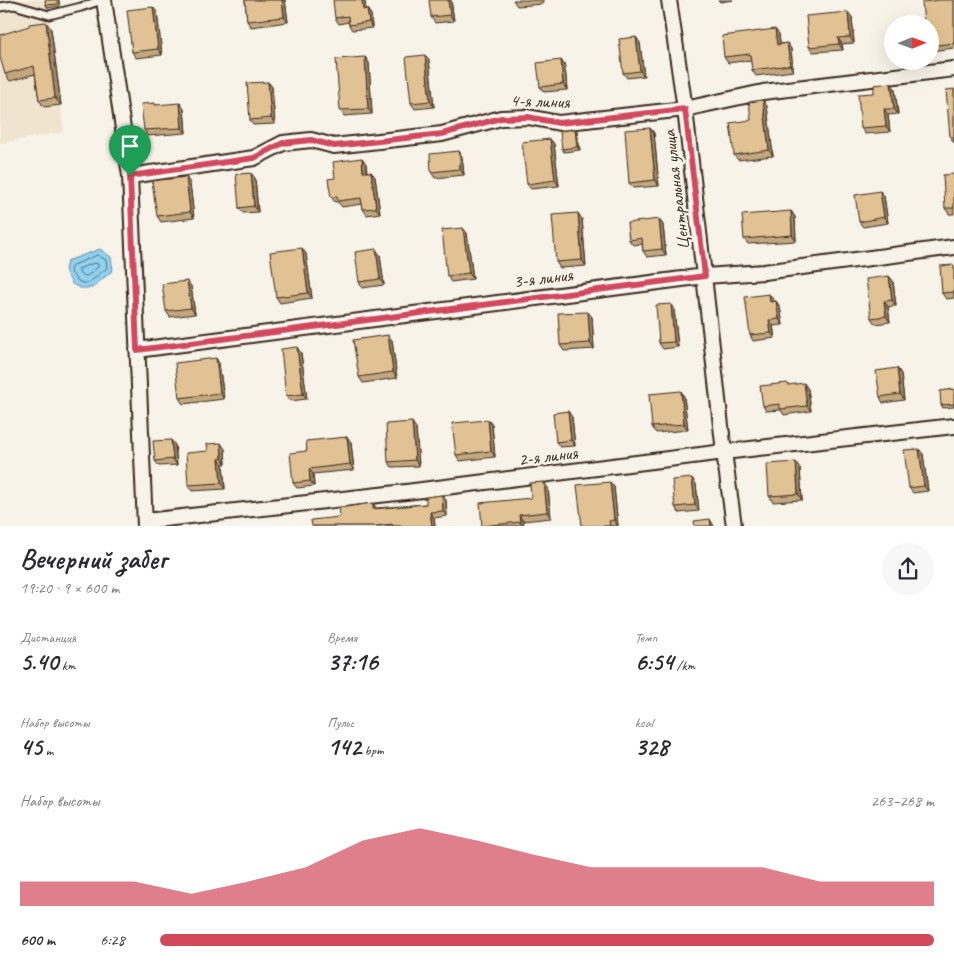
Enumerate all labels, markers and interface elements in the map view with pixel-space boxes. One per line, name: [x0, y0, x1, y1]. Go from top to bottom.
north arrow: [884, 15, 939, 70]
map controls: [884, 15, 939, 70]
street label: 4-я линия: [510, 89, 572, 113]
pin: [109, 125, 151, 176]
street label: Центральная улица: [658, 128, 694, 251]
icon: arrive: [116, 132, 144, 160]
street label: 3-я линия: [512, 263, 575, 293]
street label: 2-я линия: [517, 441, 580, 471]
text: Вечерний забег: [20, 541, 167, 576]
button: share: [882, 543, 934, 595]
text: 19:20 · 9 × 600 m: [20, 578, 119, 598]
text: Дистанция: [20, 629, 76, 646]
text: Время: [327, 629, 357, 646]
text: Темп: [635, 629, 657, 646]
text: 5.40: [20, 646, 58, 678]
text: 37:16: [327, 646, 378, 678]
text: 6:54: [635, 646, 673, 678]
text: km: [58, 657, 75, 674]
text: /km: [673, 657, 695, 674]
text: Набор высоты: [20, 714, 89, 731]
text: Пульс: [327, 714, 354, 731]
text: kcal: [635, 714, 653, 731]
text: 45: [20, 731, 42, 763]
text: 142: [327, 731, 361, 763]
text: 328: [635, 731, 668, 763]
text: m: [42, 742, 53, 759]
text: bpm: [361, 742, 384, 759]
text: Набор высоты: [20, 791, 99, 811]
text: 263–268 m: [871, 791, 934, 811]
text: 600 m: [20, 930, 55, 950]
text: 6:28: [100, 930, 125, 950]

